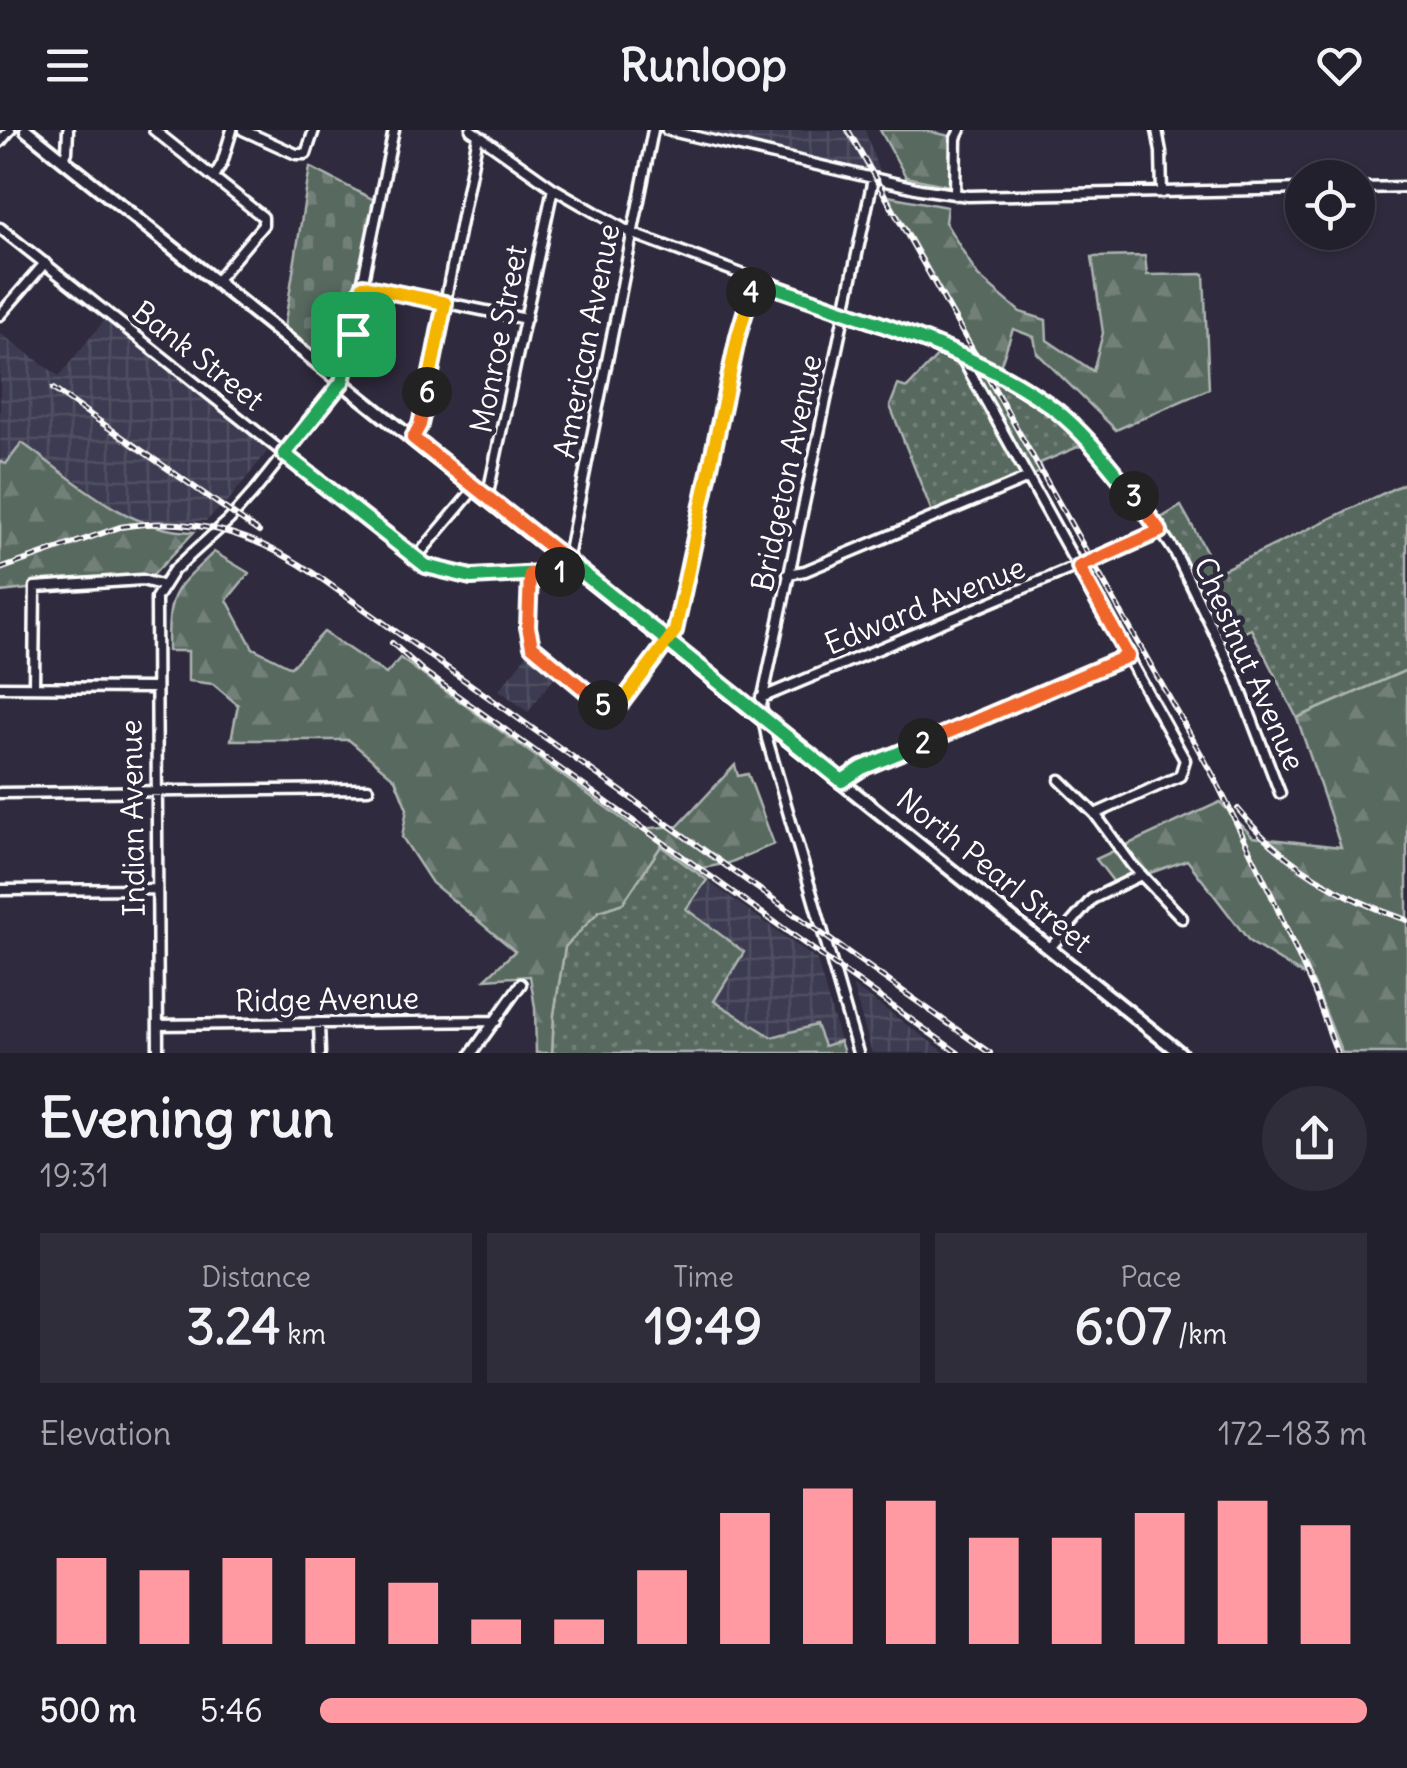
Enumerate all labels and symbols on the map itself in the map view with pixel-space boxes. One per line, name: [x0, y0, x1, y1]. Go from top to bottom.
street label: American Avenue: [545, 220, 627, 461]
street label: Monroe Street: [461, 242, 535, 436]
pin: 4: [726, 267, 776, 317]
street label: Bank Street: [125, 292, 272, 418]
pin: [311, 292, 396, 377]
street label: Bridgeton Avenue: [742, 351, 830, 595]
pin: 6: [402, 367, 452, 417]
pin: 3: [1109, 471, 1159, 521]
pin: 1: [535, 547, 585, 597]
street label: Edward Avenue: [819, 548, 1030, 663]
street label: Chestnut Avenue: [1186, 551, 1314, 776]
pin: 5: [578, 680, 628, 730]
pin: 2: [898, 718, 948, 768]
street label: Indian Avenue: [111, 719, 153, 917]
street label: North Pearl Street: [889, 780, 1100, 961]
street label: Ridge Avenue: [235, 978, 419, 1020]

